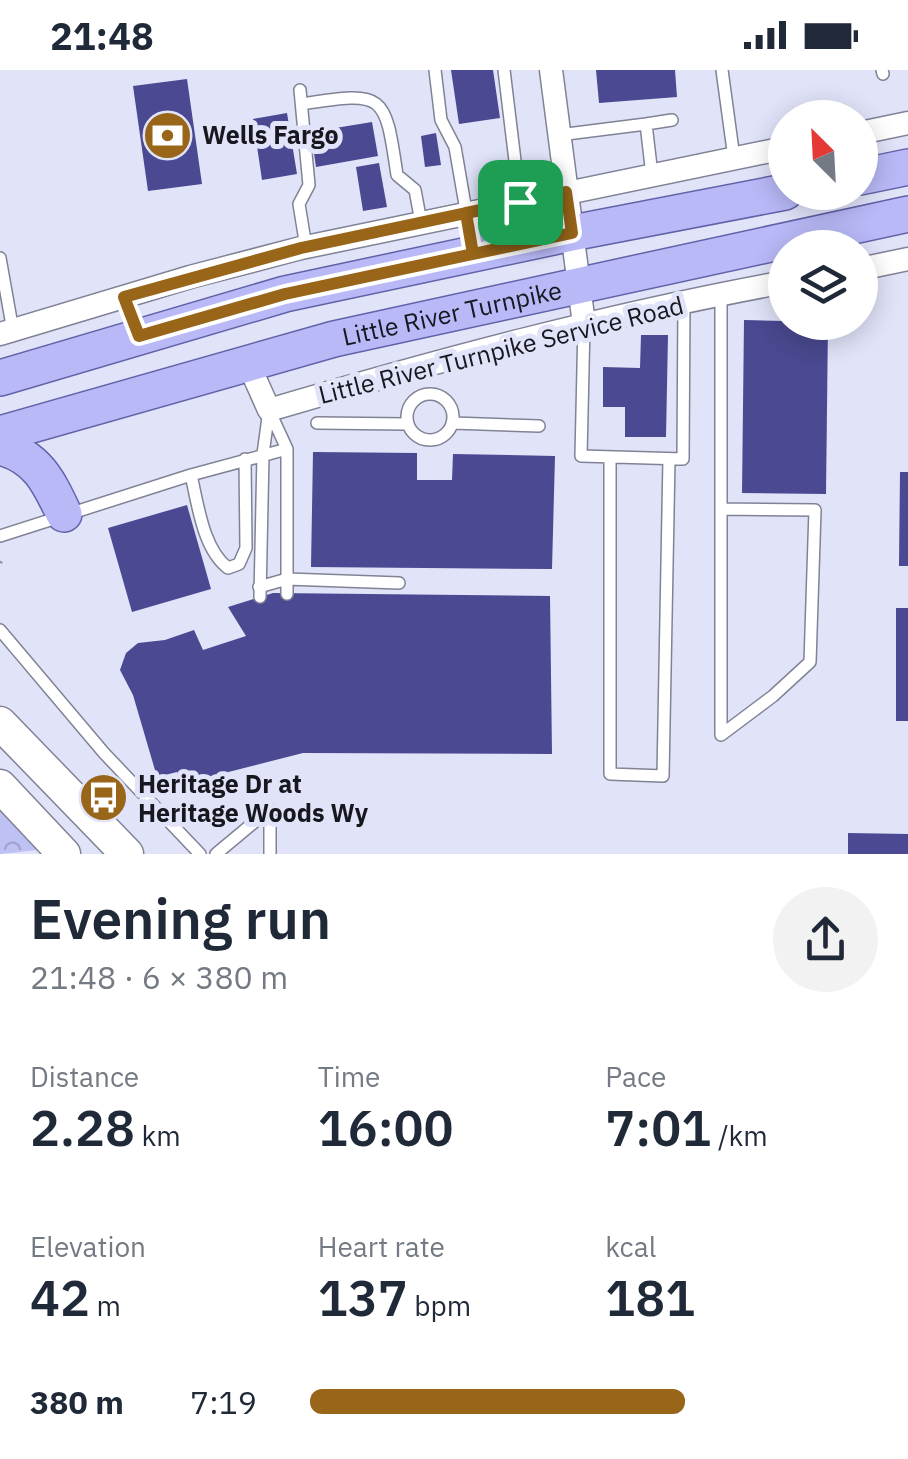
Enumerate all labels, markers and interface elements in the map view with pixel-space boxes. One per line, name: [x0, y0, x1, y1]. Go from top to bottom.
text: 21:48: [50, 11, 154, 60]
north arrow: [768, 100, 878, 210]
map controls: [768, 100, 878, 340]
bank icon: Wells Fargo: [141, 109, 193, 161]
place label: Wells Fargo: [202, 118, 339, 151]
pin: [478, 160, 563, 245]
icon: arrive: [493, 175, 548, 230]
button: layers: [768, 230, 878, 340]
street label: Little River Turnpike: [339, 273, 565, 353]
street label: Little River Turnpike Service Road: [315, 288, 687, 411]
place label: Heritage Dr at Heritage Woods Wy: [138, 767, 369, 829]
bus stop icon: Heritage Dr at Heritage Woods Wy: [77, 772, 129, 824]
text: Evening run: [30, 883, 331, 954]
button: share: [773, 887, 878, 992]
text: 21:48 · 6 × 380 m: [30, 956, 288, 998]
text: Distance: [30, 1058, 139, 1095]
text: Time: [318, 1058, 381, 1095]
text: Pace: [605, 1058, 666, 1095]
text: 2.28: [30, 1095, 135, 1160]
text: 16:00: [318, 1095, 454, 1160]
text: 7:01: [605, 1095, 711, 1160]
text: km: [135, 1117, 181, 1154]
text: /km: [711, 1117, 768, 1154]
text: Elevation: [30, 1228, 146, 1265]
text: Heart rate: [318, 1228, 445, 1265]
text: kcal: [605, 1228, 656, 1265]
text: 42: [30, 1265, 90, 1330]
text: 137: [318, 1265, 408, 1330]
text: 181: [605, 1265, 695, 1330]
text: m: [90, 1287, 121, 1324]
text: bpm: [408, 1287, 471, 1324]
text: 380 m: [30, 1381, 124, 1423]
text: 7:19: [190, 1381, 257, 1423]

